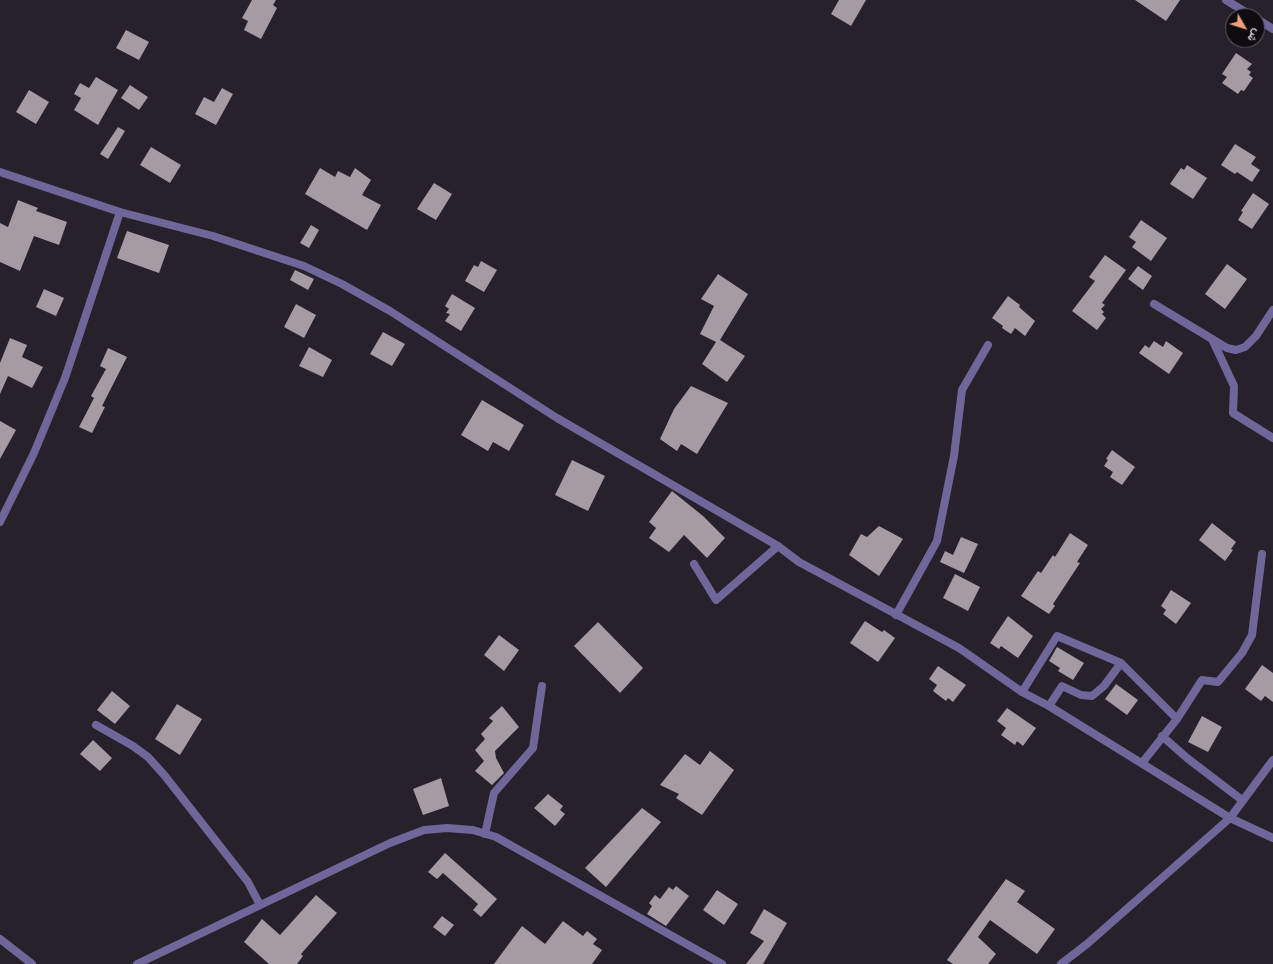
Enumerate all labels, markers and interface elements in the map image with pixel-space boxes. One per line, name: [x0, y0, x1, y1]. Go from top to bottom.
north arrow: [1225, 8, 1265, 48]
text: ش: [1245, 26, 1263, 44]

